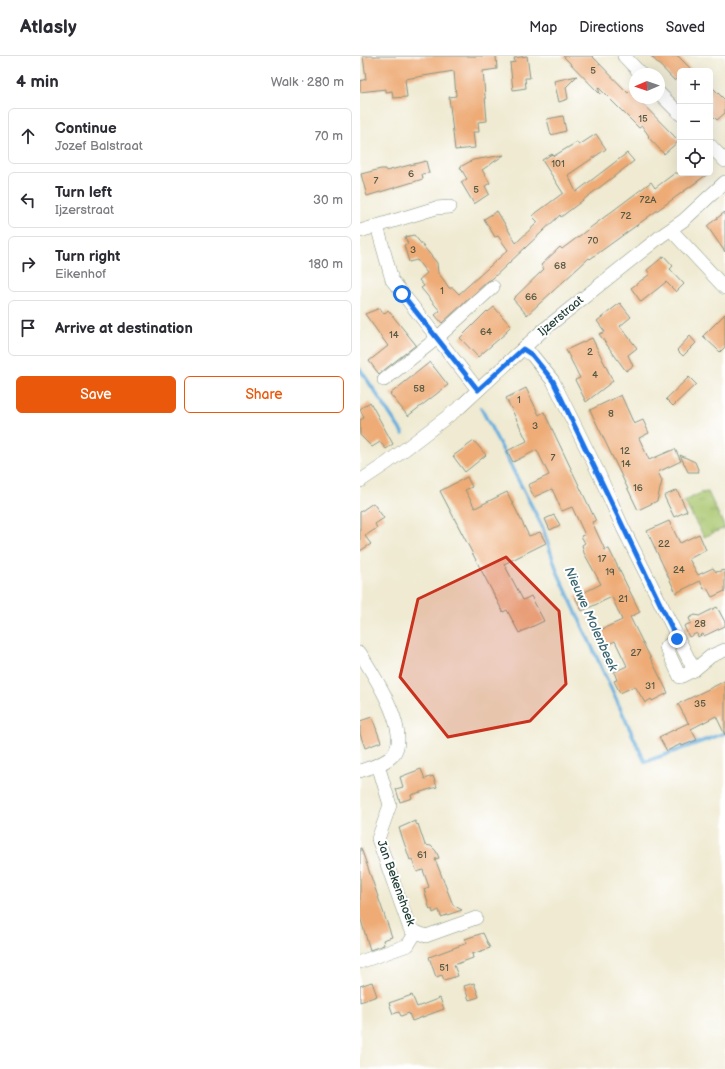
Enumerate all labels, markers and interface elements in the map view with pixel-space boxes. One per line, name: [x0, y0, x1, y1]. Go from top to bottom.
text: Atlasly: [20, 16, 77, 39]
text: Map: [529, 19, 557, 36]
text: Directions: [579, 19, 644, 36]
text: Saved: [666, 19, 705, 36]
house number: 5: [590, 65, 596, 77]
north arrow: [629, 68, 665, 104]
map controls: [677, 68, 713, 176]
button: +: [677, 68, 713, 104]
text: 4 min: [16, 72, 59, 92]
text: Walk · 280 m: [271, 74, 344, 90]
button: −: [677, 104, 713, 140]
house number: 15: [638, 113, 648, 125]
text: Continue: [55, 119, 117, 138]
icon: ahead: [17, 125, 39, 147]
text: 70 m: [315, 128, 343, 144]
text: Jozef Balstraat: [55, 138, 143, 154]
button: locate: [677, 140, 713, 176]
house number: 101: [551, 158, 565, 170]
house number: 6: [408, 168, 414, 180]
house number: 7: [374, 175, 379, 187]
text: Turn left: [55, 183, 112, 202]
house number: 5: [473, 184, 479, 196]
icon: left: [17, 189, 39, 211]
text: 30 m: [313, 192, 343, 208]
house number: 72A: [640, 194, 657, 206]
text: Ijzerstraat: [55, 202, 114, 218]
house number: 72: [621, 210, 632, 222]
house number: 70: [588, 235, 599, 247]
house number: 3: [410, 244, 416, 256]
text: Turn right: [55, 247, 120, 266]
icon: right: [17, 253, 39, 275]
text: 180 m: [308, 256, 343, 272]
house number: 68: [554, 260, 566, 272]
text: Eikenhof: [55, 266, 106, 282]
route start: [393, 285, 411, 303]
house number: 1: [440, 285, 444, 297]
house number: 66: [525, 291, 537, 303]
street label: Ijzerstraat: [535, 293, 587, 339]
icon: arrive: [17, 317, 39, 339]
text: Arrive at destination: [55, 319, 193, 338]
house number: 64: [480, 326, 492, 338]
house number: 14: [389, 329, 399, 341]
house number: 2: [587, 346, 593, 358]
house number: 4: [592, 369, 598, 381]
button: Save: [16, 376, 176, 413]
button: Share: [184, 376, 344, 413]
house number: 58: [413, 383, 425, 395]
house number: 1: [517, 394, 521, 406]
house number: 8: [608, 408, 614, 420]
house number: 3: [532, 420, 538, 432]
house number: 12: [620, 445, 630, 457]
house number: 7: [551, 452, 556, 464]
house number: 14: [621, 458, 631, 470]
house number: 16: [633, 482, 643, 494]
house number: 22: [658, 538, 670, 550]
house number: 17: [598, 553, 606, 565]
water label: Nieuwe Molenbeek: [561, 564, 621, 674]
house number: 24: [673, 564, 685, 576]
house number: 19: [605, 566, 615, 578]
house number: 21: [618, 593, 628, 605]
house number: 28: [694, 618, 706, 630]
route end: [668, 630, 686, 648]
house number: 27: [631, 647, 641, 659]
house number: 31: [645, 680, 655, 692]
house number: 35: [694, 698, 706, 710]
street label: Jan Bekenshoek: [374, 838, 418, 928]
house number: 61: [417, 849, 427, 861]
house number: 51: [439, 962, 449, 974]

